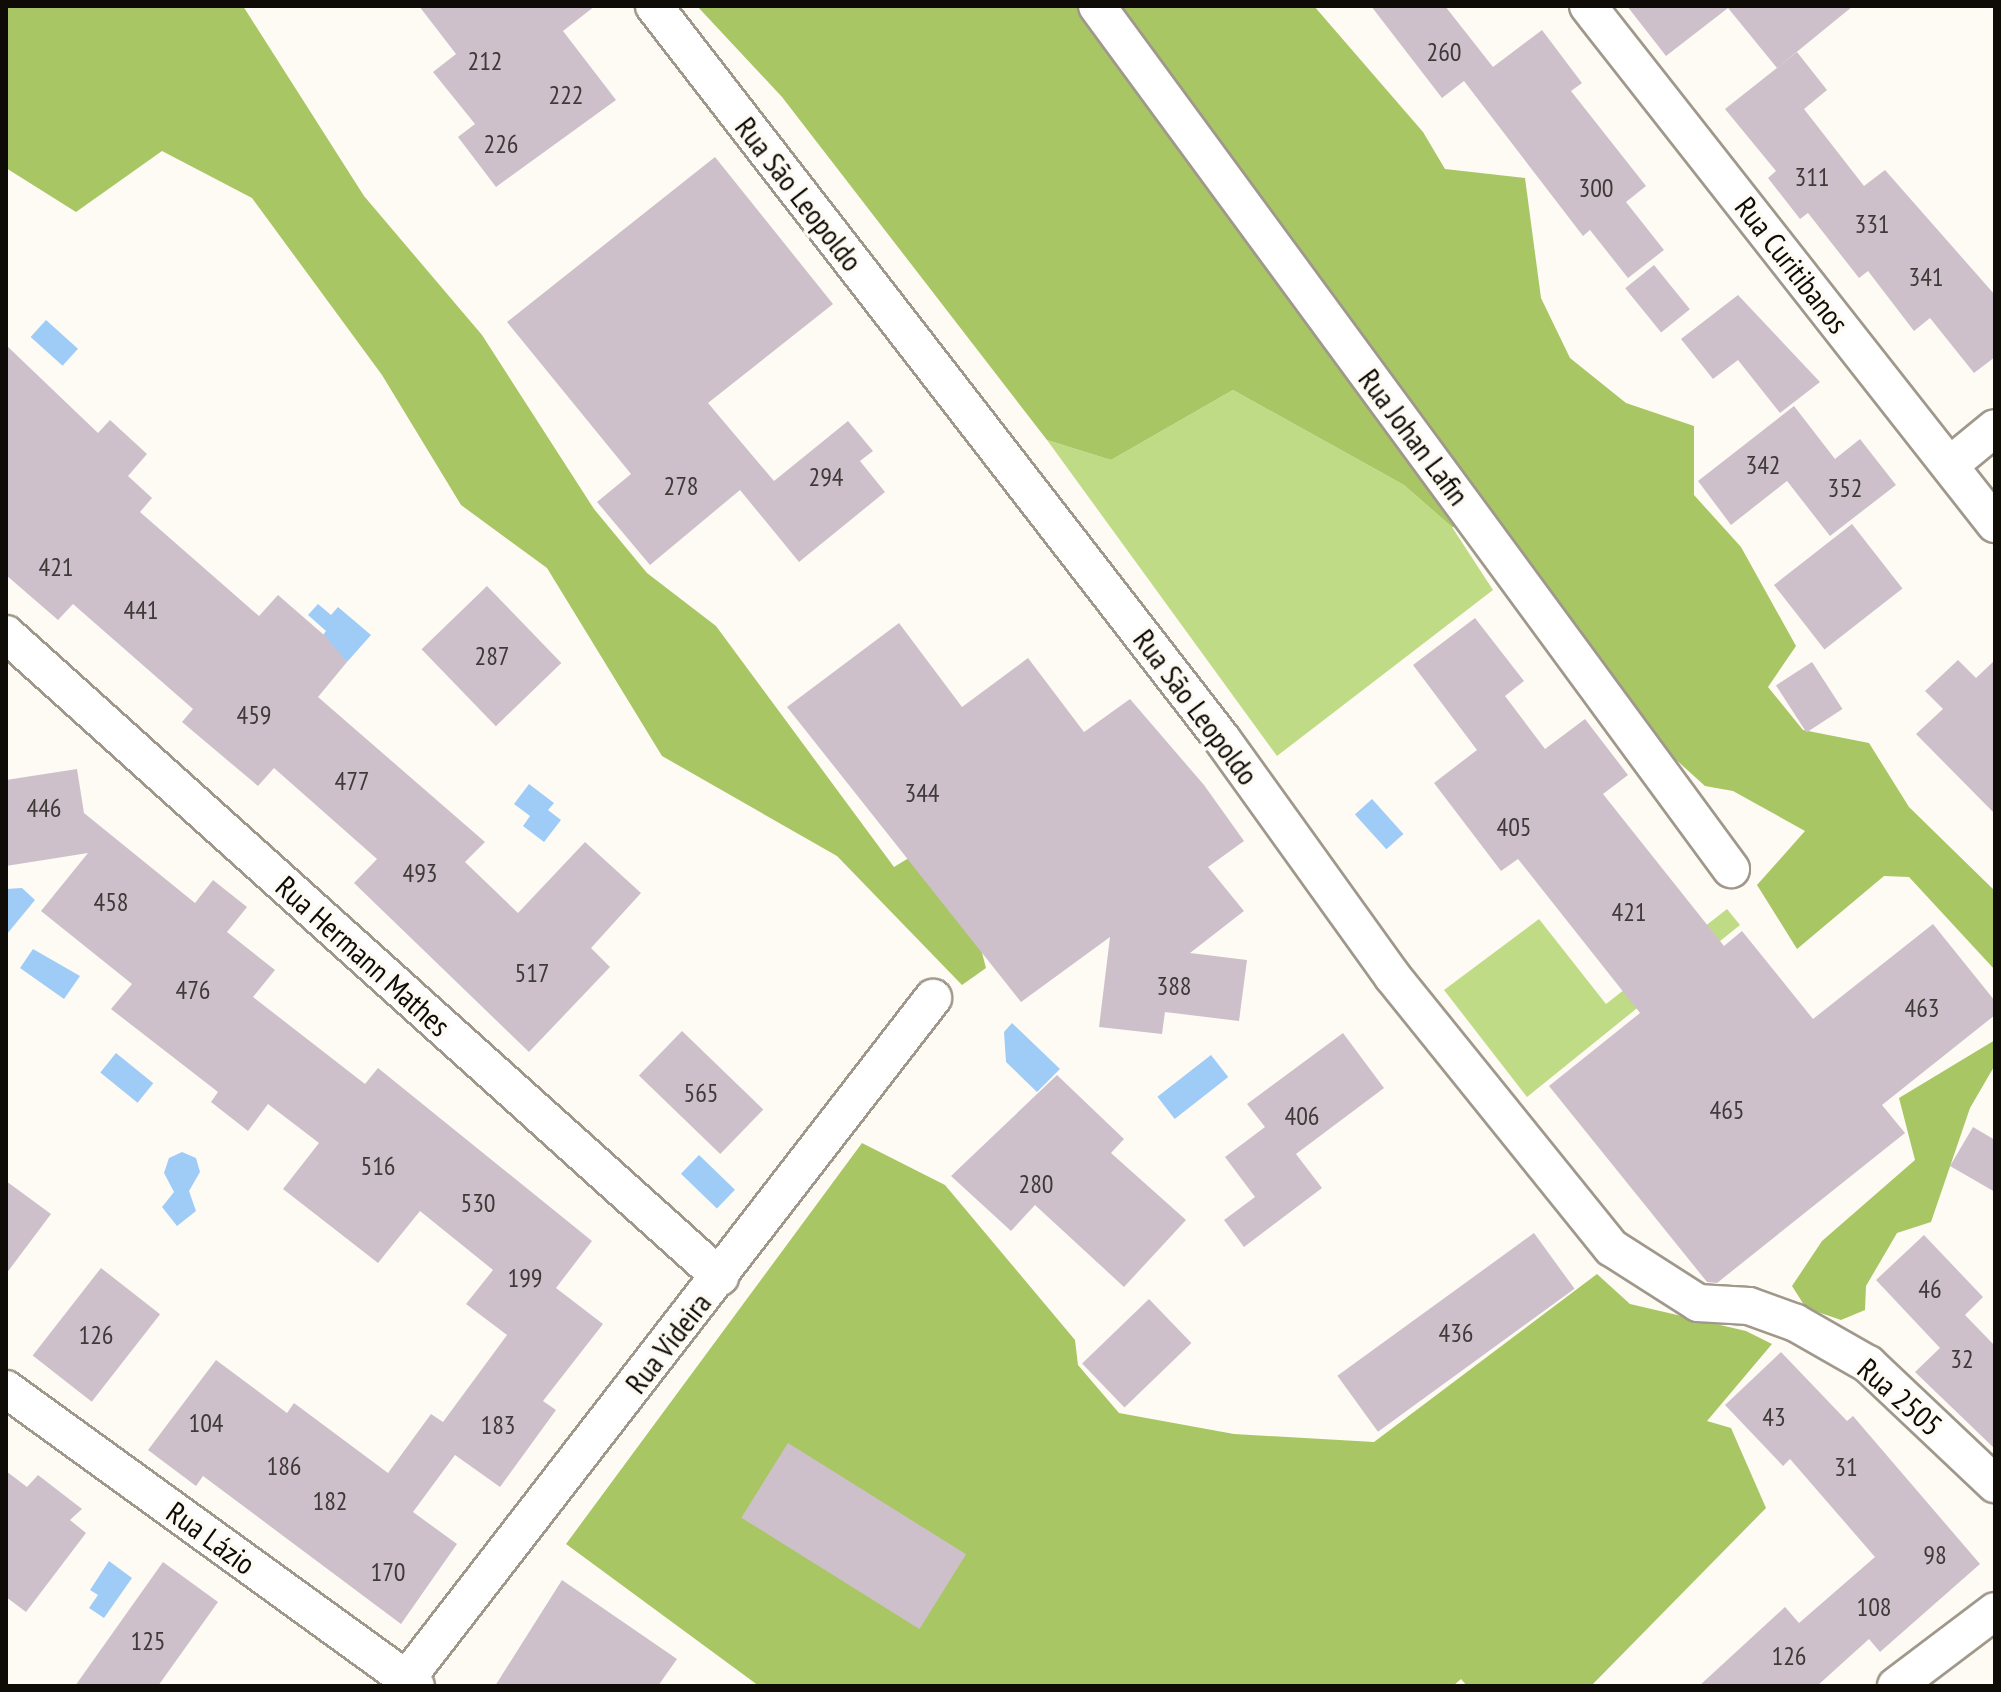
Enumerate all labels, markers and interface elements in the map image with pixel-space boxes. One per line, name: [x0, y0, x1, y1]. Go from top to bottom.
house number: 260: [1426, 36, 1462, 68]
house number: 212: [467, 45, 503, 77]
house number: 222: [548, 79, 584, 111]
street label: Rua São Leopoldo: [728, 110, 870, 278]
house number: 226: [483, 128, 519, 160]
house number: 311: [1794, 161, 1830, 193]
house number: 300: [1578, 172, 1614, 204]
street label: Rua Curitibanos: [1728, 190, 1856, 340]
house number: 331: [1854, 208, 1890, 240]
house number: 341: [1908, 261, 1944, 293]
street label: Rua Johan Lafin: [1351, 362, 1477, 512]
house number: 342: [1745, 449, 1781, 481]
house number: 294: [808, 461, 844, 493]
house number: 278: [663, 470, 699, 502]
house number: 352: [1827, 472, 1863, 504]
house number: 421: [38, 551, 74, 583]
house number: 441: [123, 594, 159, 626]
street label: Rua São Leopoldo: [1126, 622, 1266, 792]
house number: 287: [474, 640, 510, 672]
house number: 459: [236, 699, 272, 731]
house number: 477: [334, 765, 370, 797]
house number: 344: [904, 777, 940, 809]
house number: 446: [26, 792, 62, 824]
house number: 405: [1496, 811, 1532, 843]
house number: 493: [402, 857, 438, 889]
street label: Rua Hermann Mathes: [269, 868, 457, 1044]
house number: 458: [93, 886, 129, 918]
house number: 421: [1611, 896, 1647, 928]
house number: 517: [514, 957, 550, 989]
house number: 388: [1156, 970, 1192, 1002]
house number: 476: [175, 974, 211, 1006]
house number: 463: [1904, 992, 1940, 1024]
house number: 565: [683, 1077, 719, 1109]
house number: 465: [1709, 1094, 1745, 1126]
house number: 406: [1284, 1100, 1320, 1132]
house number: 516: [360, 1150, 396, 1182]
house number: 280: [1018, 1168, 1054, 1200]
house number: 530: [460, 1187, 496, 1219]
house number: 199: [507, 1262, 543, 1294]
house number: 46: [1918, 1273, 1942, 1305]
street label: Rua Videira: [617, 1285, 719, 1401]
house number: 436: [1438, 1317, 1474, 1349]
house number: 126: [78, 1319, 114, 1351]
house number: 32: [1950, 1343, 1974, 1375]
street label: Rua 2505: [1851, 1351, 1949, 1443]
house number: 43: [1762, 1401, 1786, 1433]
house number: 104: [188, 1407, 224, 1439]
house number: 183: [480, 1409, 516, 1441]
house number: 186: [266, 1450, 302, 1482]
house number: 31: [1834, 1451, 1858, 1483]
house number: 182: [312, 1485, 348, 1517]
street label: Rua Lázio: [160, 1494, 262, 1582]
house number: 98: [1923, 1539, 1947, 1571]
house number: 170: [370, 1556, 406, 1588]
house number: 108: [1856, 1591, 1892, 1623]
house number: 125: [130, 1625, 166, 1657]
house number: 126: [1771, 1640, 1807, 1672]

